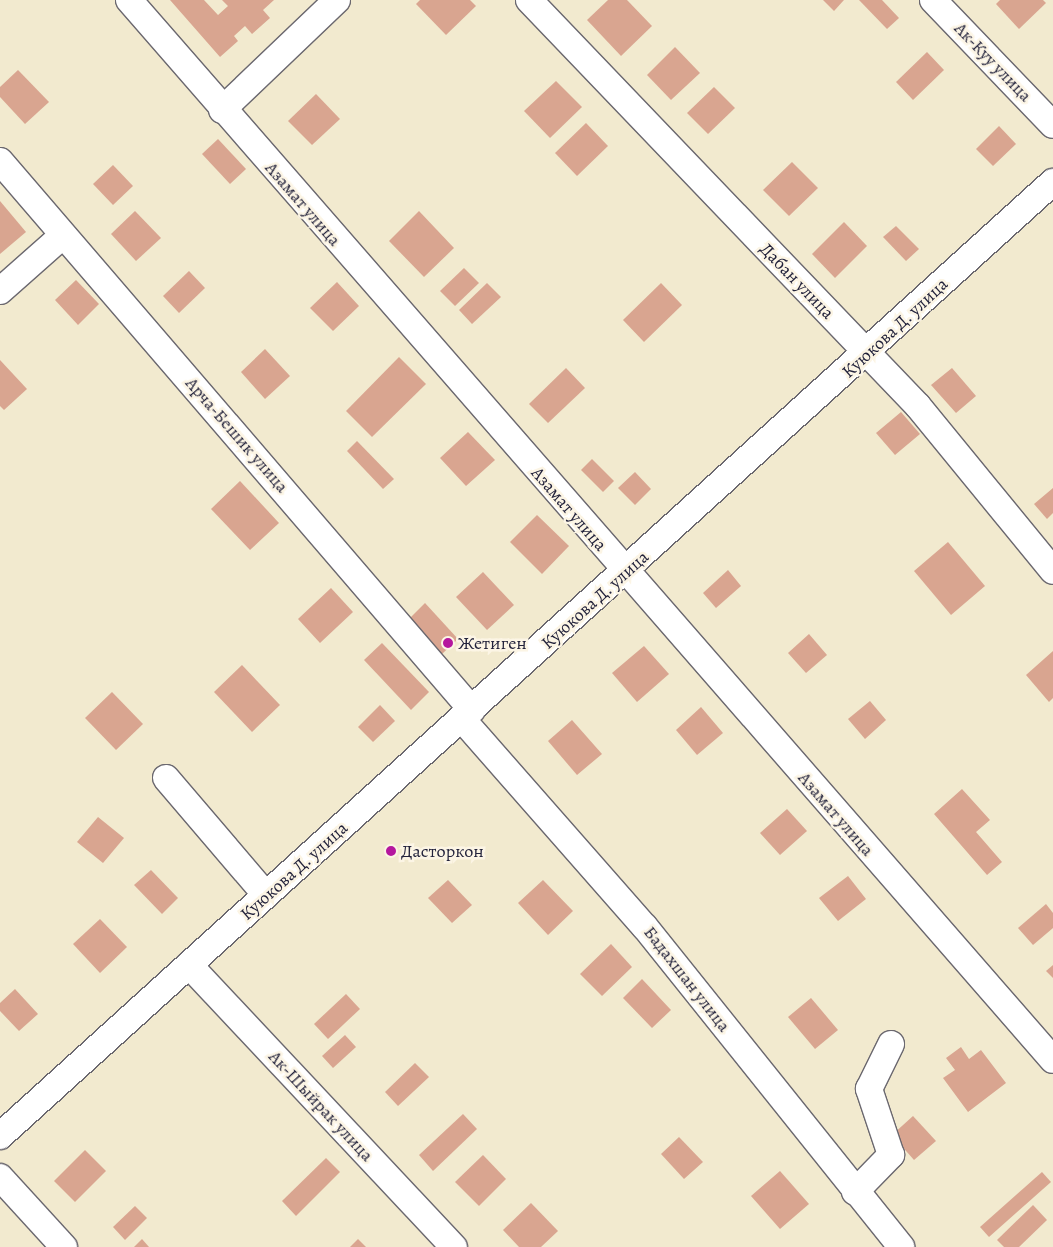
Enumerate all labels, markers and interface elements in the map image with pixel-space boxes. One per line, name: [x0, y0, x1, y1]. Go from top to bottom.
street label: Ак-Куу улица: [950, 18, 1036, 106]
street label: Азамат улица: [261, 158, 345, 250]
street label: Дабан улица: [755, 238, 839, 324]
street label: Куюкова Д. улица: [837, 273, 953, 383]
street label: Арча-Бешик улица: [181, 373, 293, 497]
street label: Азамат улица: [527, 463, 611, 555]
street label: Куюкова Д. улица: [537, 546, 653, 654]
place label: Жетиген: [458, 632, 527, 654]
marker: Жетиген: [442, 637, 454, 649]
street label: Азамат улица: [794, 768, 878, 860]
street label: Куюкова Д. улица: [236, 817, 352, 925]
place label: Дасторкон: [401, 840, 484, 862]
marker: Дасторкон: [385, 845, 397, 857]
street label: Бадахшан улица: [639, 922, 735, 1036]
street label: Ак-Шыйрак улица: [264, 1046, 378, 1166]

